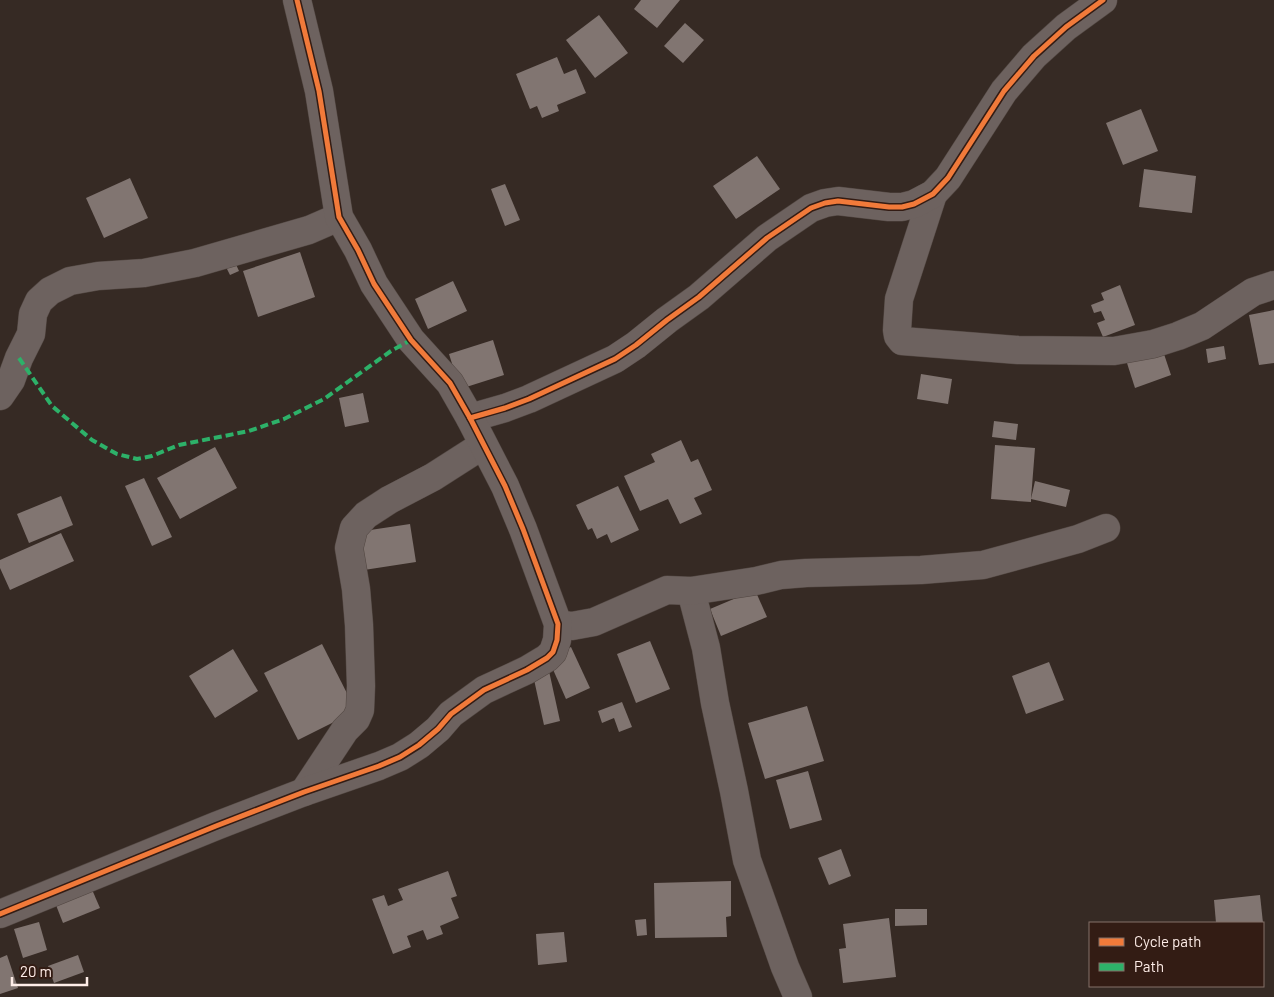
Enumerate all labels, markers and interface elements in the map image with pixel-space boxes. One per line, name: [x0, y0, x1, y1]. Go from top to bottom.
legend: [1089, 922, 1264, 987]
text: Cycle path: [1134, 932, 1201, 950]
scale bar: [12, 954, 88, 986]
text: Path: [1134, 957, 1164, 975]
text: 20 m: [20, 962, 52, 980]

